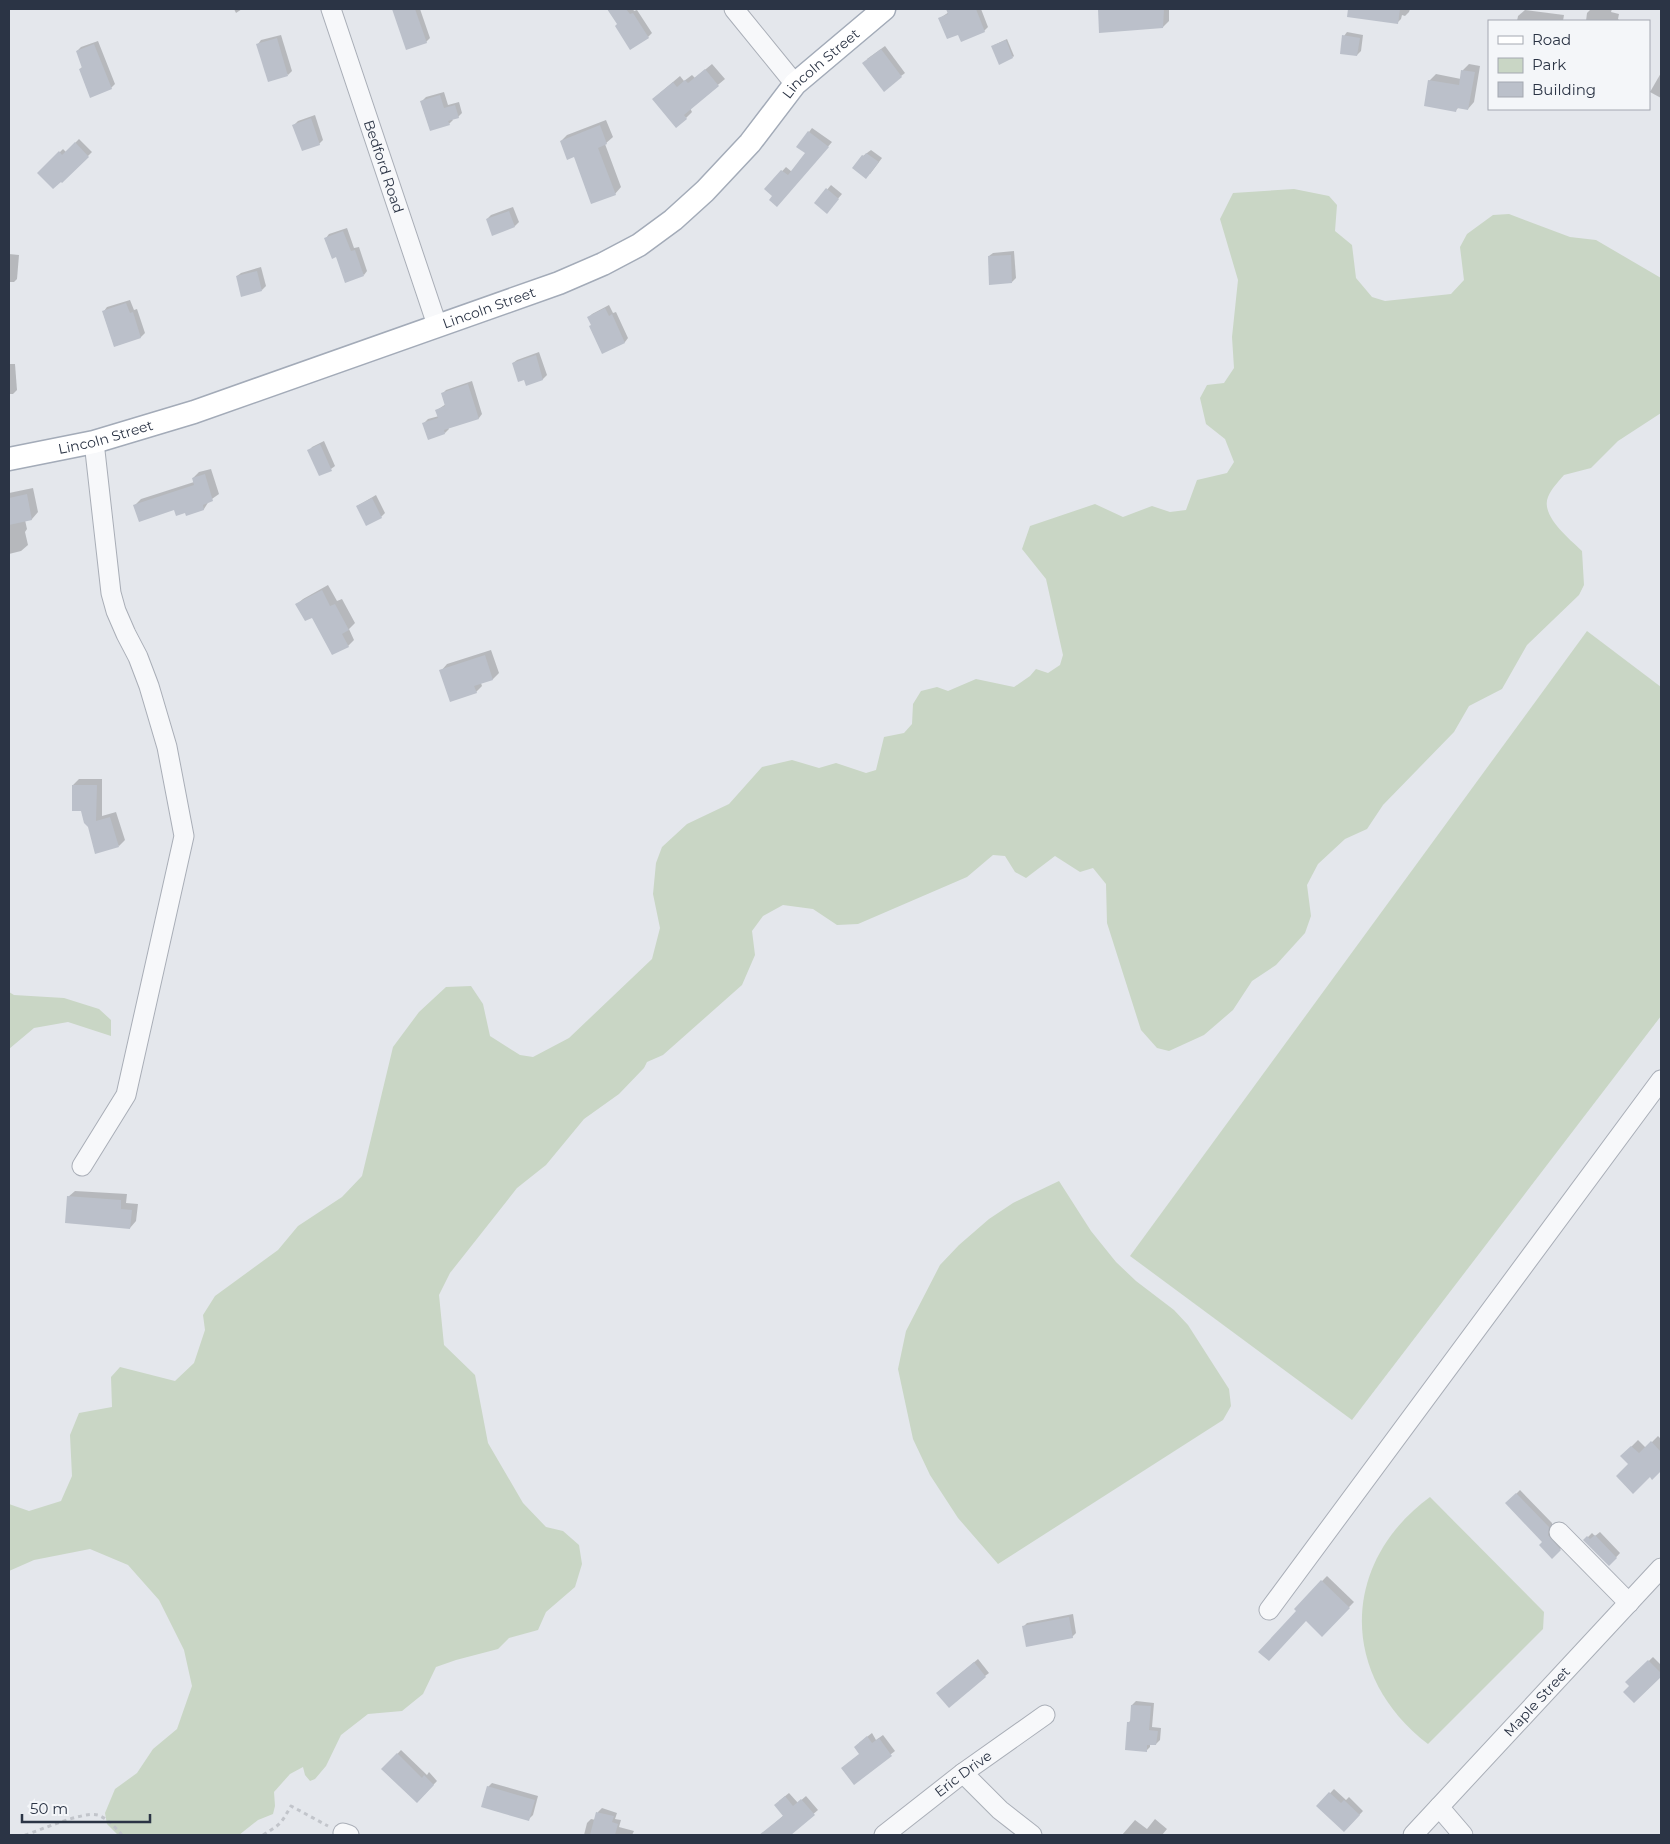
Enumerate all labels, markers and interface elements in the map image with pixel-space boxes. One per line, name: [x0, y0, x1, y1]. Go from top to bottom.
legend: [1488, 20, 1650, 110]
street label: Lincoln Street: [778, 24, 863, 102]
text: Road: [1532, 30, 1571, 49]
text: Park: [1532, 55, 1566, 74]
text: Building: [1532, 80, 1596, 99]
street label: Bedford Road: [360, 117, 408, 215]
street label: Lincoln Street: [440, 283, 538, 332]
street label: Lincoln Street: [57, 416, 155, 458]
street label: Maple Street: [1500, 1663, 1574, 1741]
street label: Eric Drive: [931, 1747, 995, 1801]
scale bar: [22, 1792, 150, 1824]
text: 50 m: [30, 1799, 68, 1818]

